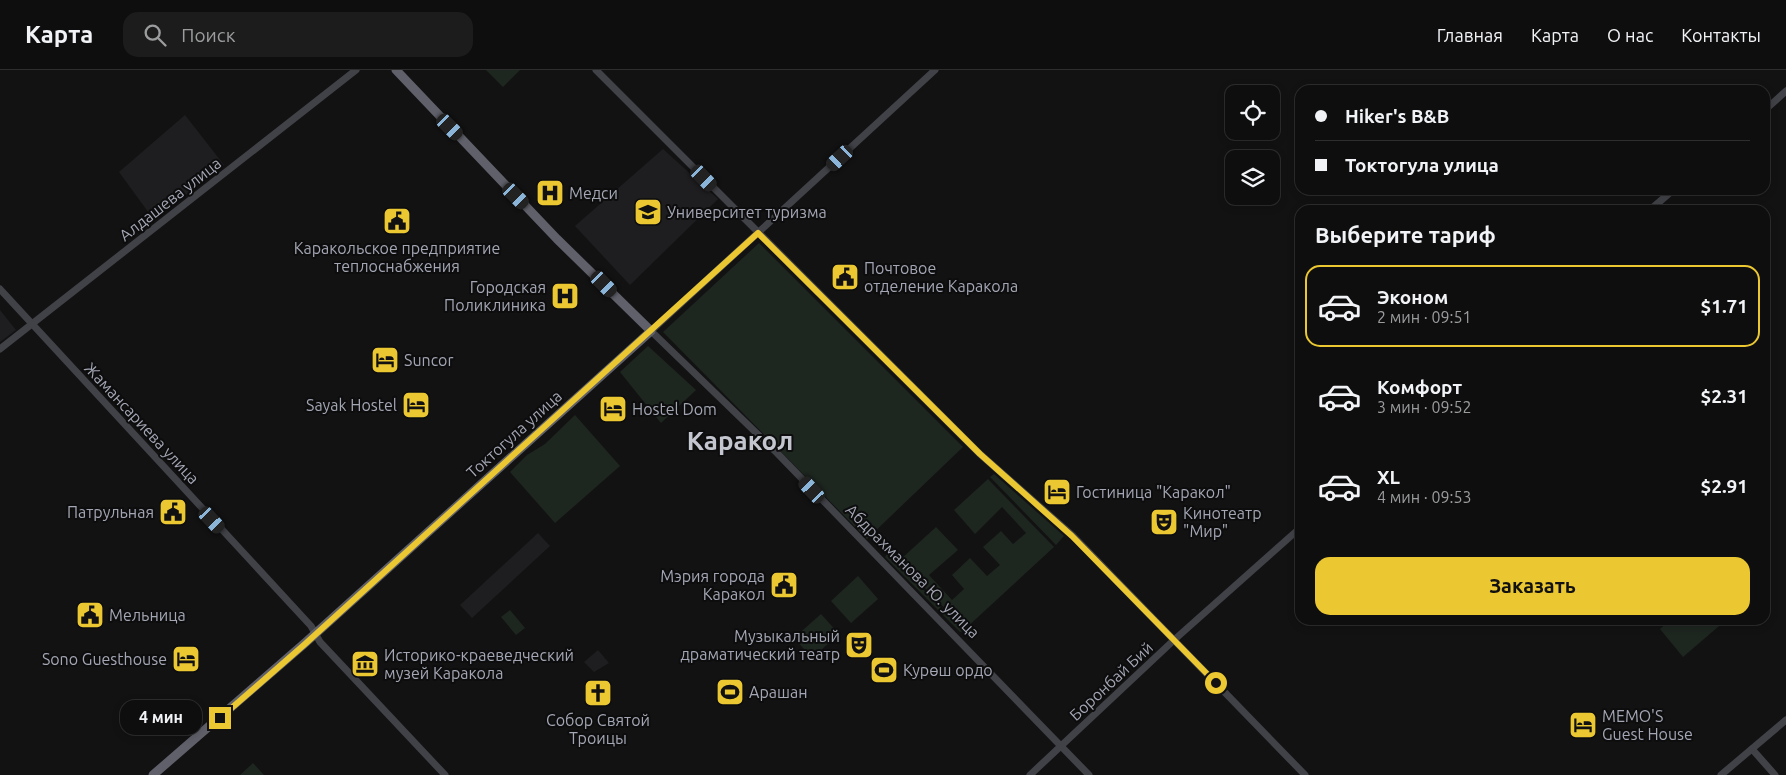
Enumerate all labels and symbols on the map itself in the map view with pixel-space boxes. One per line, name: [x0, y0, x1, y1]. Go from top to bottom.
car: [434, 111, 465, 143]
car: [823, 142, 856, 174]
street label: Алдашева улица: [116, 154, 224, 244]
car: [688, 162, 719, 194]
hospital icon: Медси: [535, 178, 565, 208]
car: [500, 180, 531, 212]
place label: Медси: [569, 184, 618, 202]
school or university icon: Университет туризма: [633, 197, 663, 227]
place label: Университет туризма: [667, 203, 827, 221]
public building icon: Каракольское предприятие теплоснабжения: [382, 206, 412, 236]
place label: Каракольское предприятие теплоснабжения: [294, 239, 500, 275]
place label: Почтовое отделение Каракола: [864, 259, 1018, 295]
public building icon: Почтовое отделение Каракола: [830, 262, 860, 292]
car: [588, 268, 619, 300]
place label: Городская Поликлиника: [444, 278, 546, 314]
hospital icon: Городская Поликлиника: [550, 281, 580, 311]
hotel icon: Suncor: [370, 345, 400, 375]
place label: Suncor: [404, 351, 453, 369]
street label: Жамансариева улица: [81, 359, 203, 487]
street label: Токтогула улица: [463, 387, 565, 481]
hotel icon: Sayak Hostel: [401, 390, 431, 420]
hotel icon: Hostel Dom: [598, 394, 628, 424]
place label: Sayak Hostel: [306, 396, 397, 414]
place label: Hostel Dom: [632, 400, 717, 418]
district label: Каракол: [687, 426, 793, 455]
car: [796, 474, 827, 506]
hotel icon: Гостиница "Каракол": [1042, 477, 1072, 507]
place label: Гостиница "Каракол": [1076, 483, 1231, 501]
public building icon: Патрульная: [158, 497, 188, 527]
street label: Абдрахманова Ю. улица: [842, 500, 984, 642]
place label: Патрульная: [67, 503, 154, 521]
car: [196, 504, 227, 536]
place label: Кинотеатр "Мир": [1183, 504, 1262, 540]
theatre icon: Кинотеатр "Мир": [1149, 507, 1179, 537]
place label: Мэрия города Каракол: [660, 567, 765, 603]
public building icon: Мэрия города Каракол: [769, 570, 799, 600]
public building icon: Мельница: [75, 600, 105, 630]
place label: Мельница: [109, 606, 186, 624]
place label: Музыкальный драматический театр: [680, 627, 840, 663]
theatre icon: Музыкальный драматический театр: [844, 630, 874, 660]
street label: Боронбай Бий: [1066, 638, 1156, 724]
hotel icon: Sono Guesthouse: [171, 644, 201, 674]
place label: Историко-краеведческий музей Каракола: [384, 646, 574, 682]
museum icon: Историко-краеведческий музей Каракола: [350, 649, 380, 679]
place label: Sono Guesthouse: [42, 650, 167, 668]
sports icon: Курөш ордо: [869, 655, 899, 685]
place label: Курөш ордо: [903, 661, 993, 679]
route start: [1205, 672, 1227, 694]
sports icon: Арашан: [715, 677, 745, 707]
church icon: Собор Святой Троицы: [583, 678, 613, 708]
place label: Арашан: [749, 683, 808, 701]
callout: 4 мин: [120, 700, 202, 736]
route end: [209, 707, 231, 729]
place label: MEMO'S Guest House: [1602, 707, 1693, 743]
hotel icon: MEMO'S Guest House: [1568, 710, 1598, 740]
place label: Собор Святой Троицы: [546, 711, 650, 747]

